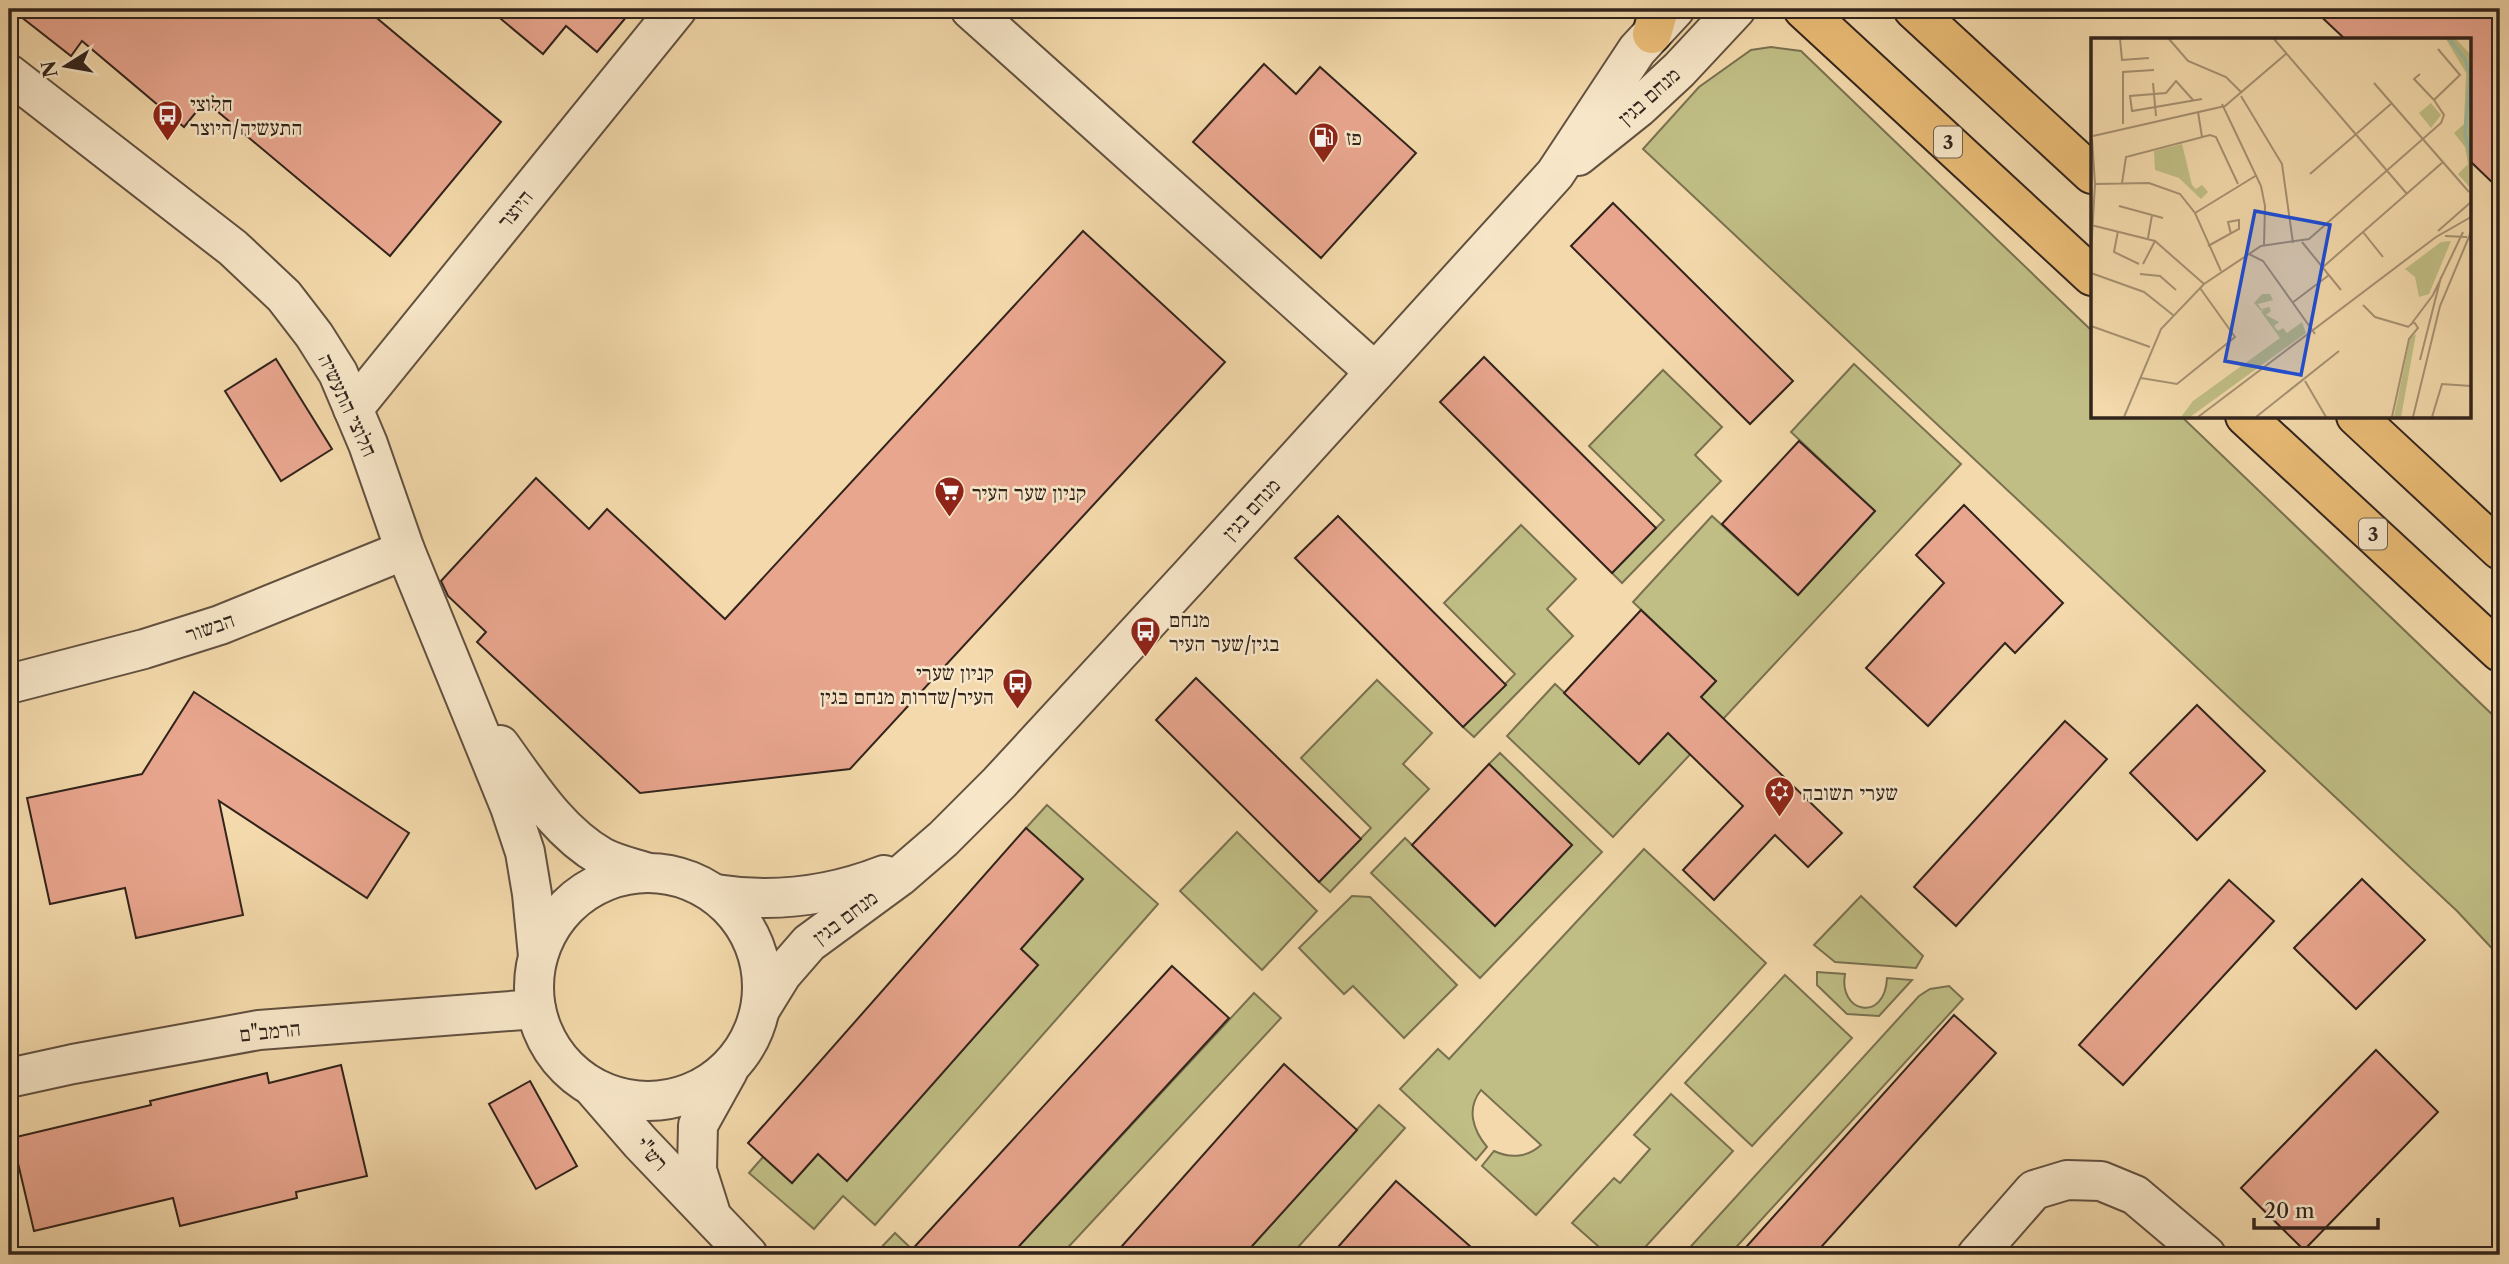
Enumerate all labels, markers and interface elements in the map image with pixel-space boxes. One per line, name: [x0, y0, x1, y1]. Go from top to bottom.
north arrow: [32, 32, 102, 102]
inset map: [2091, 38, 2470, 418]
text: N: [37, 59, 63, 79]
street label: מנחם בגין: [1613, 62, 1685, 130]
place label: חלוצי התעשיה/היוצר: [190, 91, 302, 140]
bus stop icon: חלוצי התעשיה/היוצר: [150, 98, 184, 142]
fuel station icon: פז: [1306, 120, 1340, 164]
place label: פז: [1346, 125, 1362, 150]
road number: 3: [1934, 126, 1962, 158]
street label: היוצר: [492, 185, 538, 233]
street label: חלוצי התעשיה: [313, 349, 383, 461]
street label: מנחם בגין: [1217, 473, 1285, 545]
supermarket icon: קניון שער העיר: [932, 475, 966, 519]
place label: קניון שער העיר: [972, 480, 1086, 505]
road number: 3: [2359, 519, 2387, 550]
street label: הבשור: [182, 607, 238, 647]
place label: מנחם בגין/שער העיר: [1169, 607, 1279, 656]
bus stop icon: מנחם בגין/שער העיר: [1129, 614, 1163, 658]
place label: קניון שערי העיר/שדרות מנחם בגין: [820, 660, 994, 709]
bus stop icon: קניון שערי העיר/שדרות מנחם בגין: [1000, 667, 1034, 711]
synagogue icon: שערי תשובה: [1762, 775, 1796, 819]
place label: שערי תשובה: [1802, 780, 1898, 805]
street label: מנחם בגין: [808, 885, 882, 949]
street label: הרמב"ם: [238, 1015, 302, 1047]
street label: רש"י: [630, 1132, 674, 1176]
scale bar: [2254, 1187, 2378, 1231]
text: 20 m: [2264, 1198, 2315, 1223]

